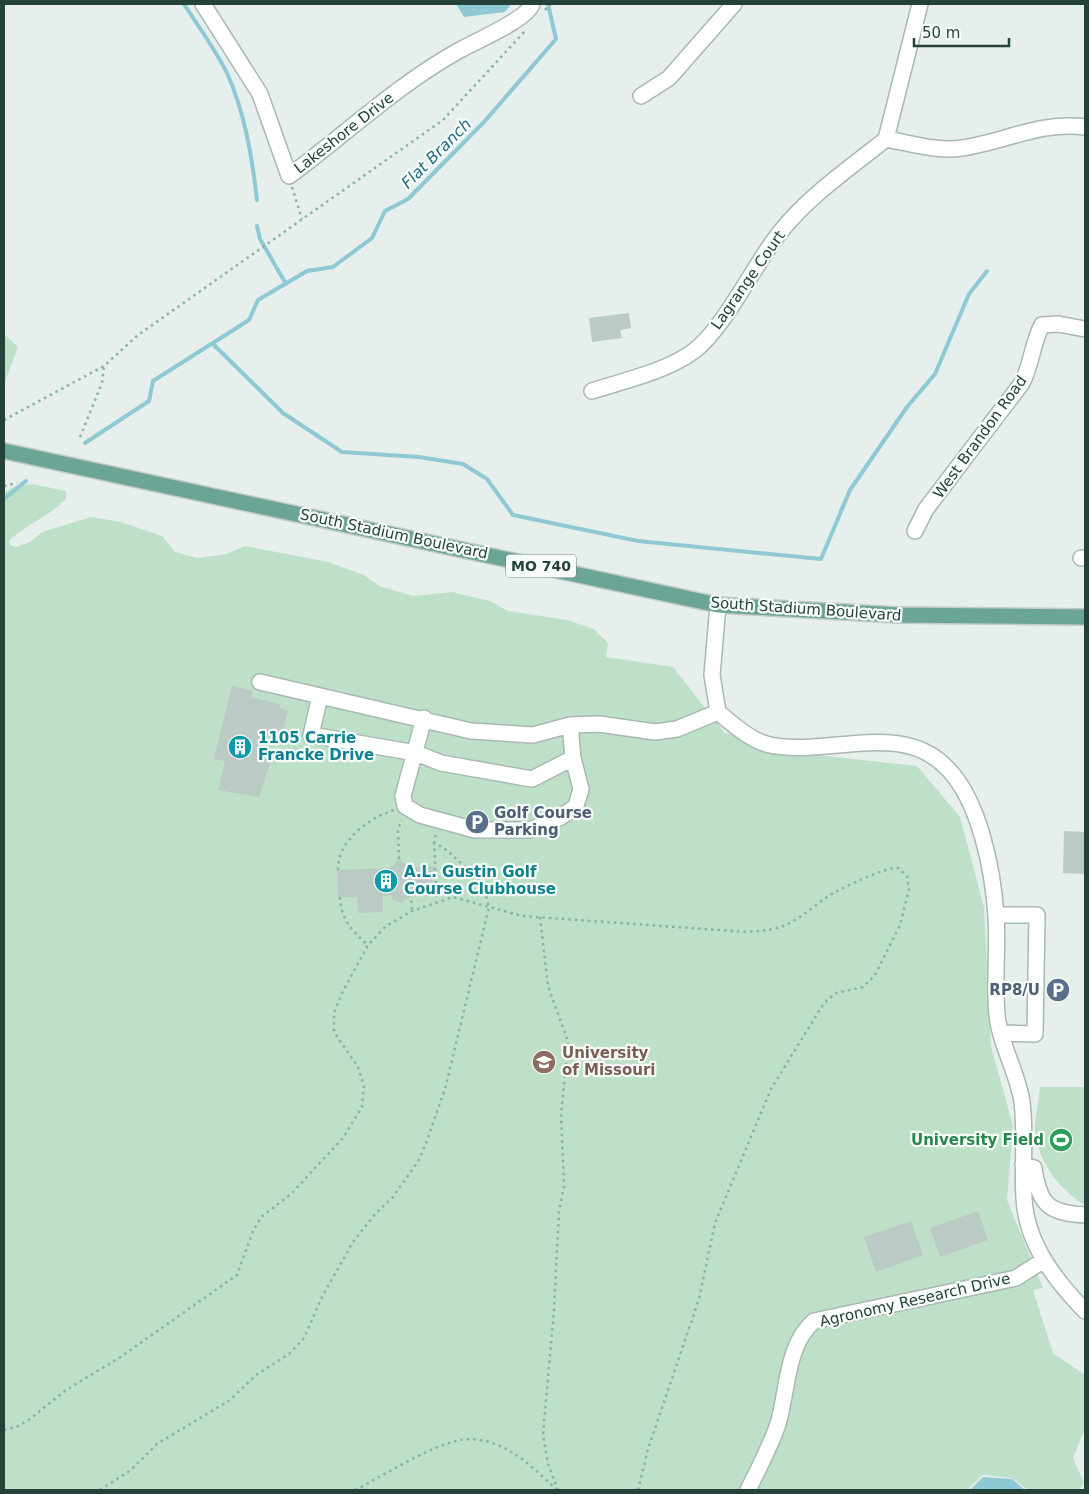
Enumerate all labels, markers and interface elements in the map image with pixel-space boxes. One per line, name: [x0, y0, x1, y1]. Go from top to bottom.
scale bar: [914, 15, 1009, 47]
text: 50 m: [922, 24, 960, 42]
street label: Lakeshore Drive: [291, 89, 397, 177]
water label: Flat Branch: [397, 114, 475, 192]
street label: Lagrange Court: [707, 227, 789, 333]
street label: West Brandon Road: [929, 372, 1031, 502]
street label: South Stadium Boulevard: [299, 505, 489, 563]
road number: MO 740: [506, 554, 576, 578]
street label: South Stadium Boulevard: [710, 593, 902, 625]
place label: 1105 Carrie Francke Drive: [258, 729, 374, 764]
building icon: 1105 Carrie Francke Drive: [227, 734, 253, 760]
place label: Golf Course Parking: [494, 804, 592, 839]
parking icon: Golf Course Parking: [464, 809, 490, 835]
place label: A.L. Gustin Golf Course Clubhouse: [404, 863, 556, 898]
building icon: A.L. Gustin Golf Course Clubhouse: [373, 868, 399, 894]
parking icon: RP8/U: [1045, 977, 1071, 1003]
place label: RP8/U: [989, 981, 1040, 999]
place label: University of Missouri: [562, 1044, 656, 1079]
school or university icon: University of Missouri: [531, 1049, 557, 1075]
sports icon: University Field: [1048, 1127, 1074, 1153]
place label: University Field: [911, 1131, 1044, 1149]
street label: Agronomy Research Drive: [818, 1269, 1012, 1331]

